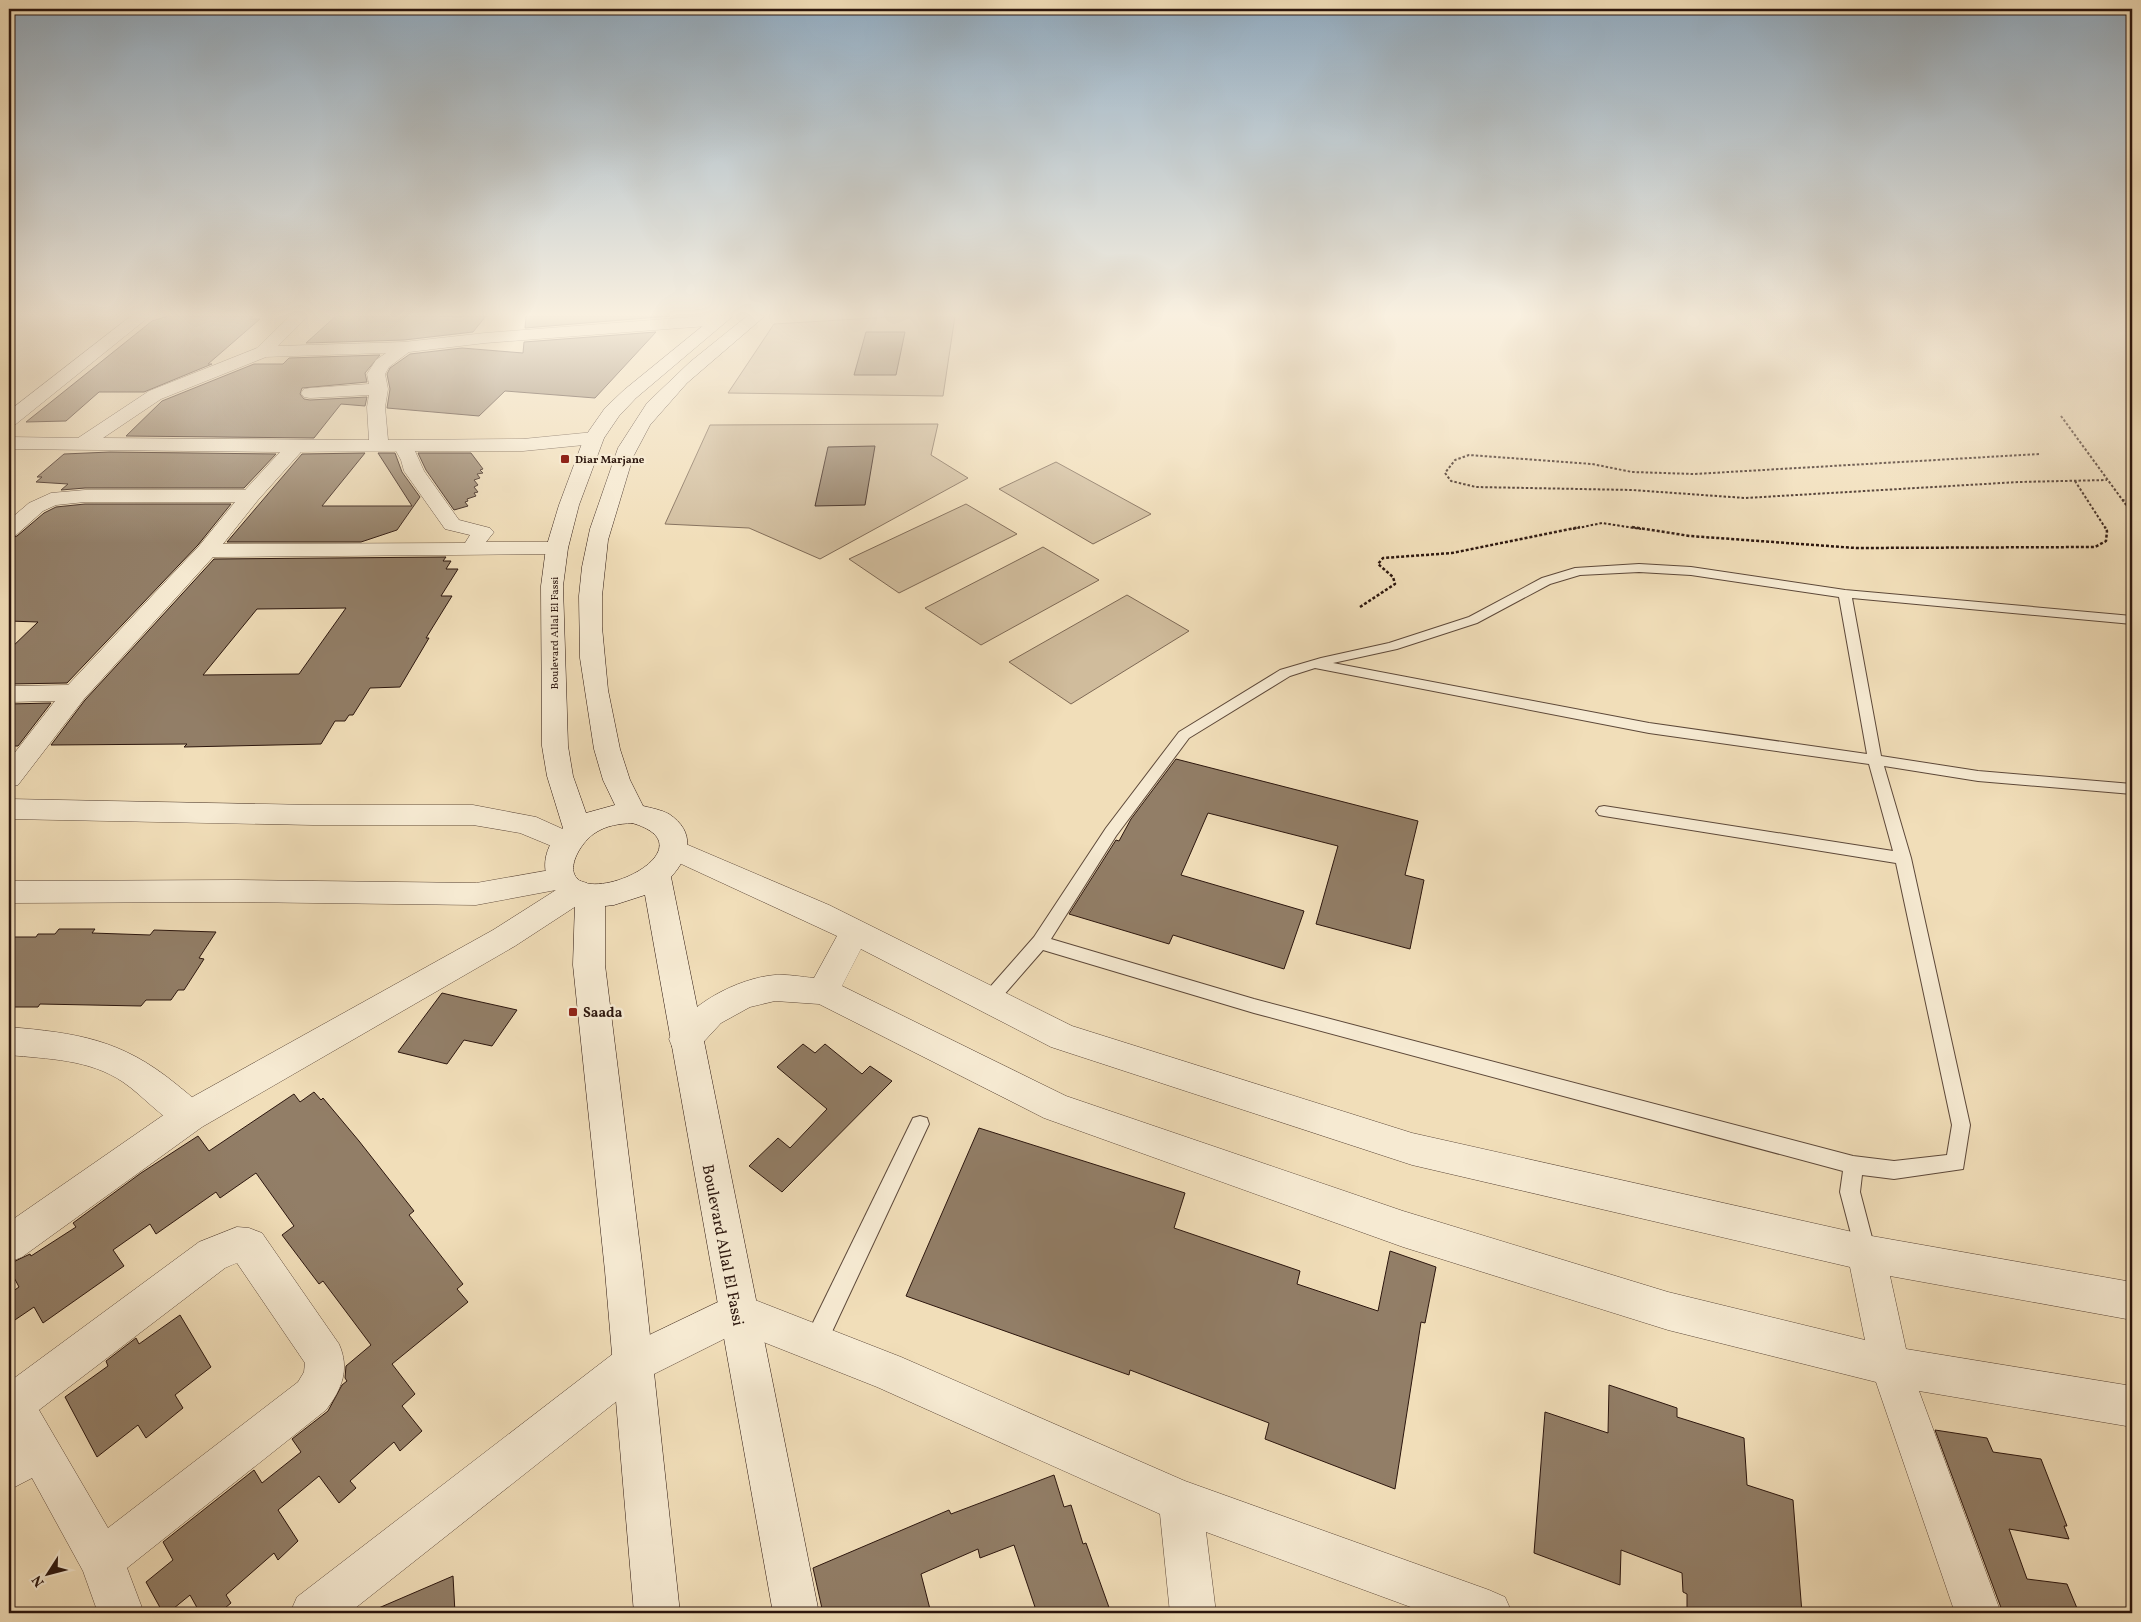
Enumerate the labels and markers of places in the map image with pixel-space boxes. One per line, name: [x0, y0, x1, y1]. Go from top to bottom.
marker: Diar Marjane: [559, 453, 571, 465]
place label: Diar Marjane: [575, 453, 645, 468]
place label: Saada: [583, 1004, 623, 1023]
marker: Saada: [567, 1006, 579, 1018]

